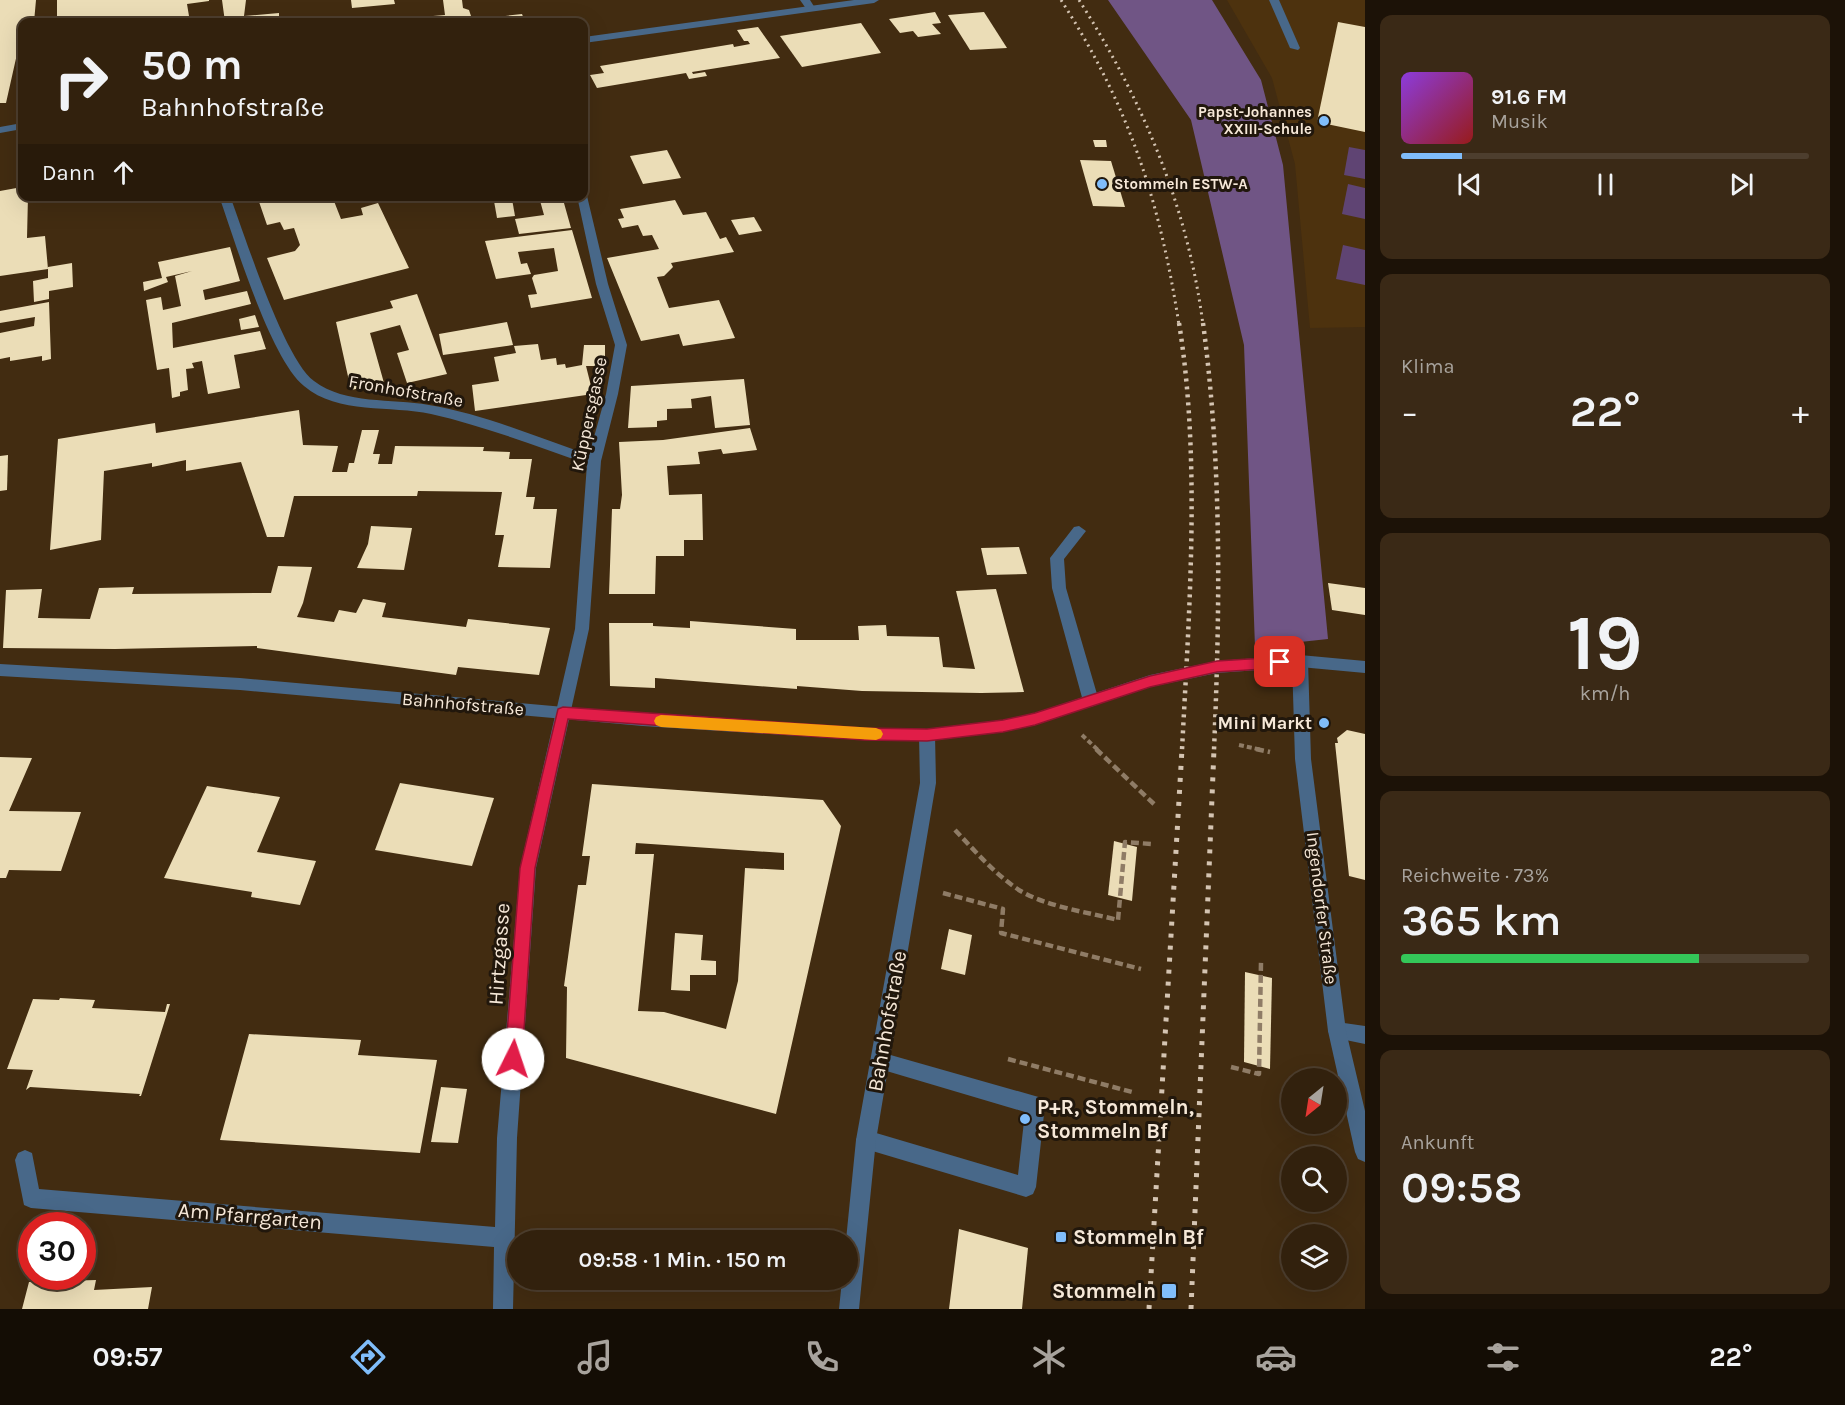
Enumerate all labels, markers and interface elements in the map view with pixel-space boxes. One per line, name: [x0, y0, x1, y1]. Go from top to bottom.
text: 50 m: [141, 40, 243, 90]
icon: right: [42, 42, 120, 120]
text: 91.6 FM: [1491, 84, 1567, 110]
text: Bahnhofstraße: [141, 91, 324, 123]
place label: Papst-Johannes XXIII-Schule: [1198, 103, 1312, 138]
text: Musik: [1491, 110, 1548, 133]
marker: Papst-Johannes XXIII-Schule: [1317, 114, 1331, 128]
icon: ahead: [107, 156, 140, 189]
text: Dann: [42, 160, 95, 186]
icon: previous: [1453, 168, 1486, 201]
icon: pause: [1589, 168, 1622, 201]
icon: next: [1725, 168, 1758, 201]
place label: Stommeln ESTW-A: [1114, 175, 1248, 193]
marker: Stommeln ESTW-A: [1095, 177, 1109, 191]
street label: Küppersgasse: [566, 355, 612, 473]
text: Klima: [1401, 355, 1454, 378]
street label: Fronhofstraße: [347, 370, 465, 412]
text: 22°: [1570, 385, 1640, 437]
text: −: [1401, 393, 1418, 431]
text: +: [1792, 393, 1809, 431]
text: 19: [1567, 597, 1643, 689]
pin: [1254, 636, 1305, 687]
icon: arrive: [1263, 645, 1296, 678]
text: km/h: [1580, 682, 1630, 705]
street label: Bahnhofstraße: [401, 688, 525, 720]
place label: Mini Markt: [1218, 712, 1312, 734]
marker: Mini Markt: [1317, 716, 1331, 730]
street label: Ingendorfer Straße: [1302, 830, 1342, 986]
text: Reichweite · 73%: [1401, 864, 1549, 887]
text: 365 km: [1401, 894, 1561, 946]
street label: Hirtzgasse: [483, 902, 515, 1006]
street label: Bahnhofstraße: [863, 949, 911, 1093]
position arrow: [481, 1027, 545, 1091]
north arrow: [1281, 1068, 1347, 1134]
map controls: [1281, 1068, 1347, 1290]
place label: P+R, Stommeln, Stommeln Bf: [1037, 1095, 1194, 1143]
marker: P+R, Stommeln, Stommeln Bf: [1018, 1112, 1032, 1126]
text: Ankunft: [1401, 1131, 1474, 1154]
button: search: [1281, 1146, 1347, 1212]
text: 09:58: [1401, 1161, 1522, 1213]
street label: Am Pfarrgarten: [177, 1198, 323, 1234]
speed limit sign: 30: [18, 1212, 96, 1290]
button: layers: [1281, 1224, 1347, 1290]
place label: Stommeln Bf: [1073, 1225, 1204, 1249]
marker: Stommeln Bf: [1054, 1230, 1068, 1244]
text: 09:58 · 1 Min. · 150 m: [579, 1247, 786, 1273]
place label: Stommeln: [1052, 1279, 1156, 1303]
marker: Stommeln: [1160, 1282, 1178, 1300]
icon: directions: [347, 1336, 389, 1378]
icon: music: [574, 1336, 616, 1378]
icon: phone: [801, 1336, 843, 1378]
icon: climate: [1028, 1336, 1070, 1378]
icon: car: [1255, 1336, 1297, 1378]
icon: filters: [1482, 1336, 1524, 1378]
text: 09:57: [92, 1341, 162, 1373]
text: 22°: [1709, 1341, 1752, 1373]

